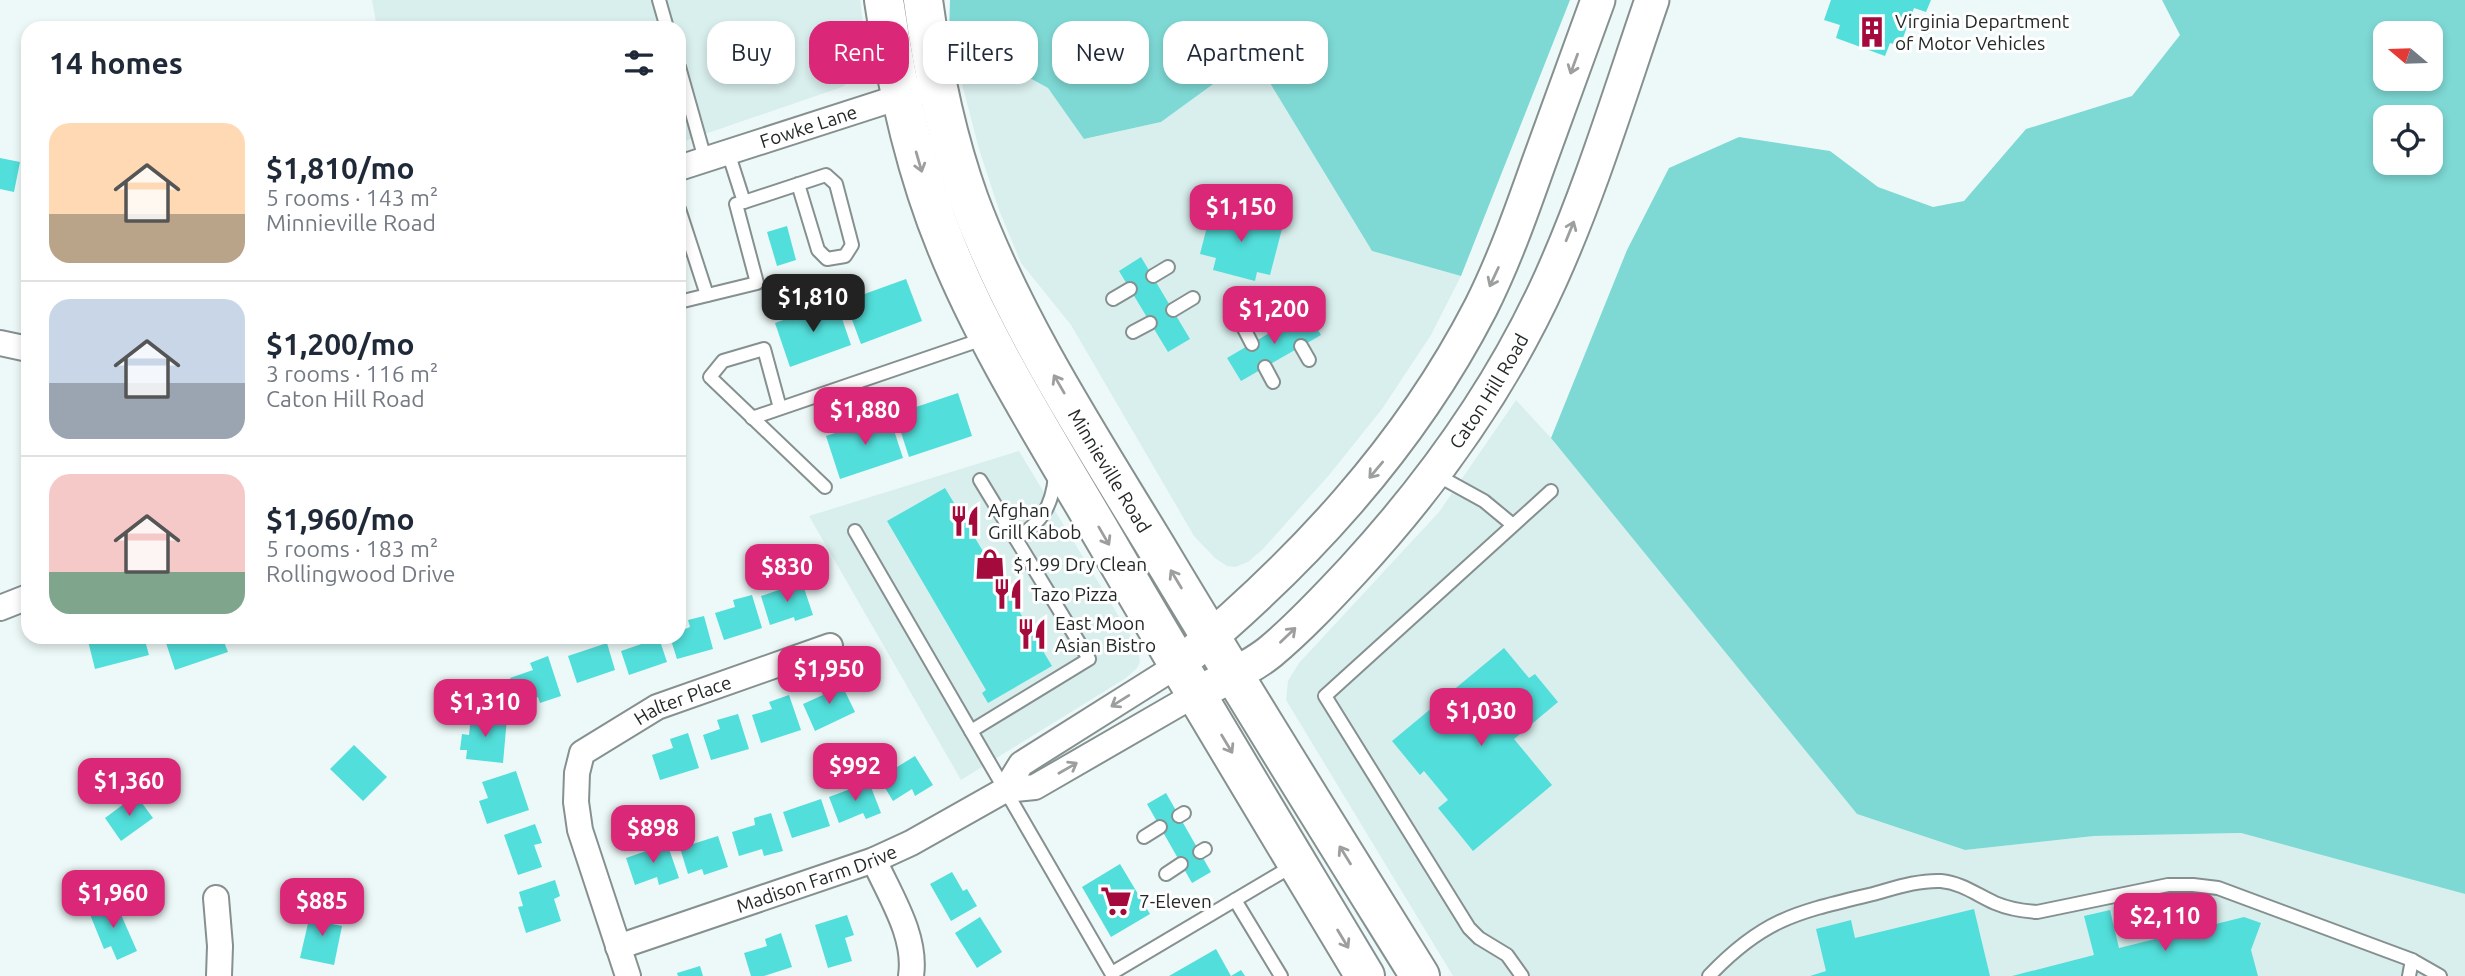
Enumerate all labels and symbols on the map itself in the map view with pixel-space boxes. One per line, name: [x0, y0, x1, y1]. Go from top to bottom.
place label: Virginia Department of Motor Vehicles: [1895, 10, 2070, 54]
building icon: Virginia Department of Motor Vehicles: [1855, 15, 1889, 49]
north arrow: [2373, 21, 2443, 91]
one-way arrow: [1567, 53, 1579, 75]
street label: Fowke Lane: [757, 100, 860, 152]
one-way arrow: [913, 151, 926, 173]
pin: $1,150: [1184, 184, 1298, 244]
one-way arrow: [1565, 221, 1578, 243]
one-way arrow: [1487, 266, 1501, 287]
pin: $1,810: [756, 274, 870, 334]
pin: $1,200: [1217, 286, 1331, 346]
street label: Caton Hill Road: [1445, 330, 1533, 453]
one-way arrow: [1052, 374, 1065, 395]
pin: $1,880: [808, 388, 922, 447]
street label: Minnieville Road: [1064, 405, 1156, 536]
one-way arrow: [1368, 461, 1383, 479]
place label: Afghan Grill Kabob: [988, 499, 1081, 543]
restaurant icon: Afghan Grill Kabob: [948, 504, 982, 538]
one-way arrow: [1098, 525, 1111, 546]
pin: $830: [746, 544, 828, 604]
shop icon: $1.99 Dry Clean: [973, 547, 1007, 581]
place label: $1.99 Dry Clean: [1013, 553, 1147, 575]
one-way arrow: [1168, 570, 1182, 590]
restaurant icon: Tazo Pizza: [991, 577, 1025, 611]
place label: Tazo Pizza: [1031, 583, 1118, 605]
place label: East Moon Asian Bistro: [1055, 612, 1156, 656]
restaurant icon: East Moon Asian Bistro: [1015, 617, 1049, 651]
one-way arrow: [1279, 626, 1296, 643]
pin: $1,950: [772, 646, 886, 706]
street label: Halter Place: [630, 671, 734, 729]
pin: $1,310: [428, 680, 542, 739]
pin: $1,030: [1424, 688, 1538, 748]
one-way arrow: [1111, 695, 1131, 709]
one-way arrow: [1220, 733, 1234, 753]
pin: $992: [814, 744, 896, 803]
pin: $1,360: [72, 758, 186, 818]
one-way arrow: [1058, 761, 1078, 775]
pin: $898: [612, 806, 694, 865]
street label: Madison Farm Drive: [733, 840, 900, 917]
one-way arrow: [1338, 846, 1352, 866]
pin: $1,960: [56, 870, 170, 930]
pin: $885: [281, 878, 363, 938]
supermarket icon: 7-Eleven: [1099, 884, 1133, 918]
place label: 7-Eleven: [1139, 890, 1212, 912]
pin: $2,110: [2108, 894, 2222, 953]
one-way arrow: [1336, 929, 1350, 949]

